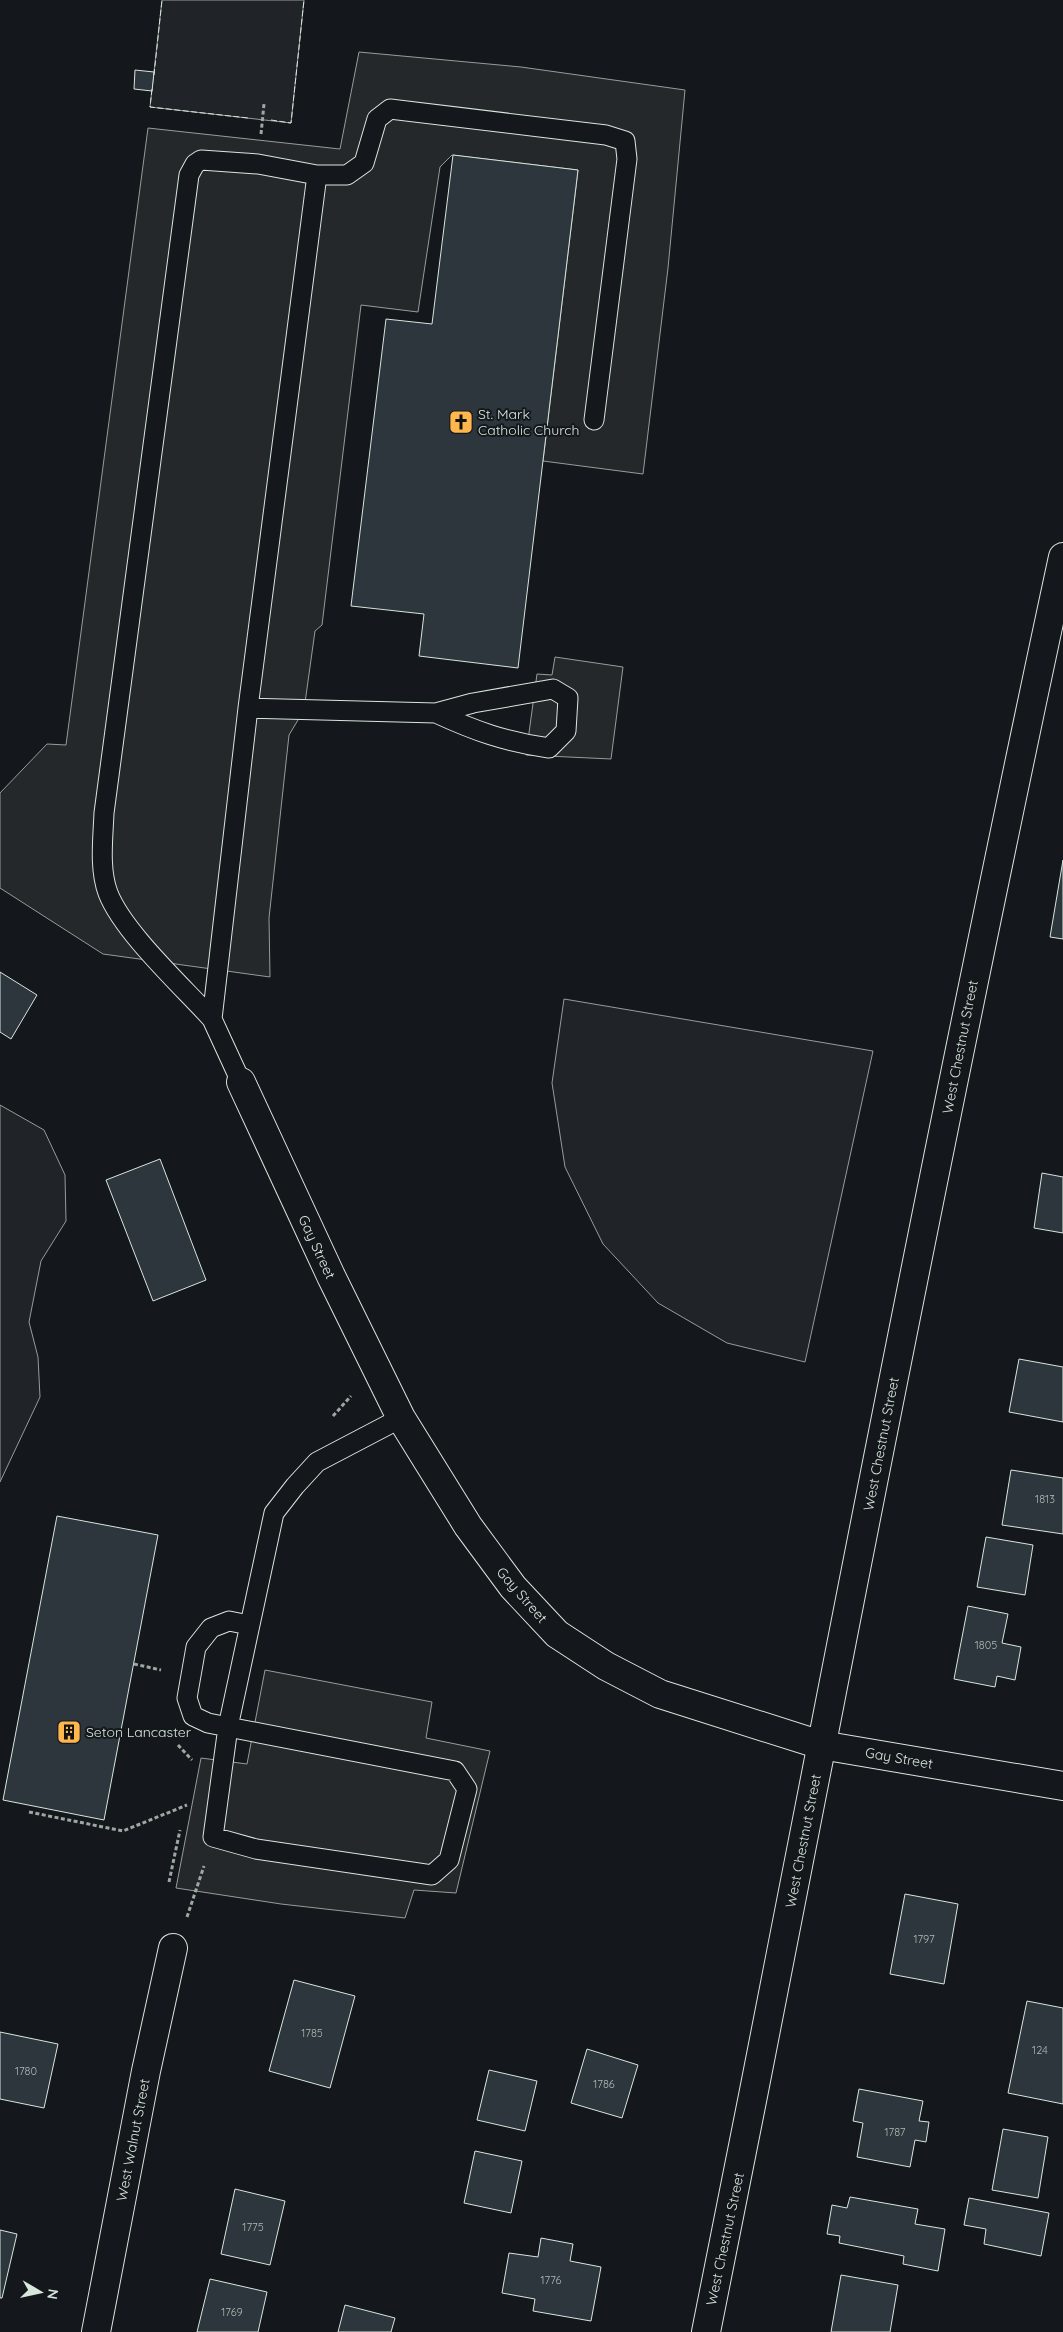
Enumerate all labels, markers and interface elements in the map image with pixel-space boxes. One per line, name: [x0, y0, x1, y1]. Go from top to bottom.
place label: St. Mark Catholic Church: [478, 405, 579, 439]
church icon: St. Mark Catholic Church: [448, 409, 474, 435]
street label: West Chestnut Street: [938, 978, 982, 1115]
street label: Gay Street: [294, 1212, 340, 1282]
street label: West Chestnut Street: [859, 1375, 903, 1512]
house number: 1813: [1035, 1492, 1055, 1506]
street label: Gay Street: [493, 1563, 551, 1627]
house number: 1805: [975, 1638, 997, 1652]
building icon: Seton Lancaster: [56, 1719, 82, 1745]
place label: Seton Lancaster: [86, 1723, 192, 1741]
street label: Gay Street: [864, 1743, 935, 1773]
street label: West Chestnut Street: [781, 1772, 825, 1909]
house number: 1797: [913, 1932, 935, 1946]
house number: 1785: [301, 2026, 323, 2040]
house number: 124: [1032, 2043, 1048, 2057]
house number: 1780: [15, 2064, 37, 2078]
street label: West Walnut Street: [112, 2077, 154, 2203]
house number: 1786: [593, 2077, 615, 2091]
house number: 1787: [885, 2125, 906, 2139]
street label: West Chestnut Street: [702, 2171, 748, 2307]
house number: 1775: [242, 2220, 264, 2234]
north arrow: [15, 2267, 65, 2317]
house number: 1776: [541, 2273, 562, 2287]
text: N: [43, 2288, 63, 2301]
house number: 1769: [221, 2305, 243, 2319]

